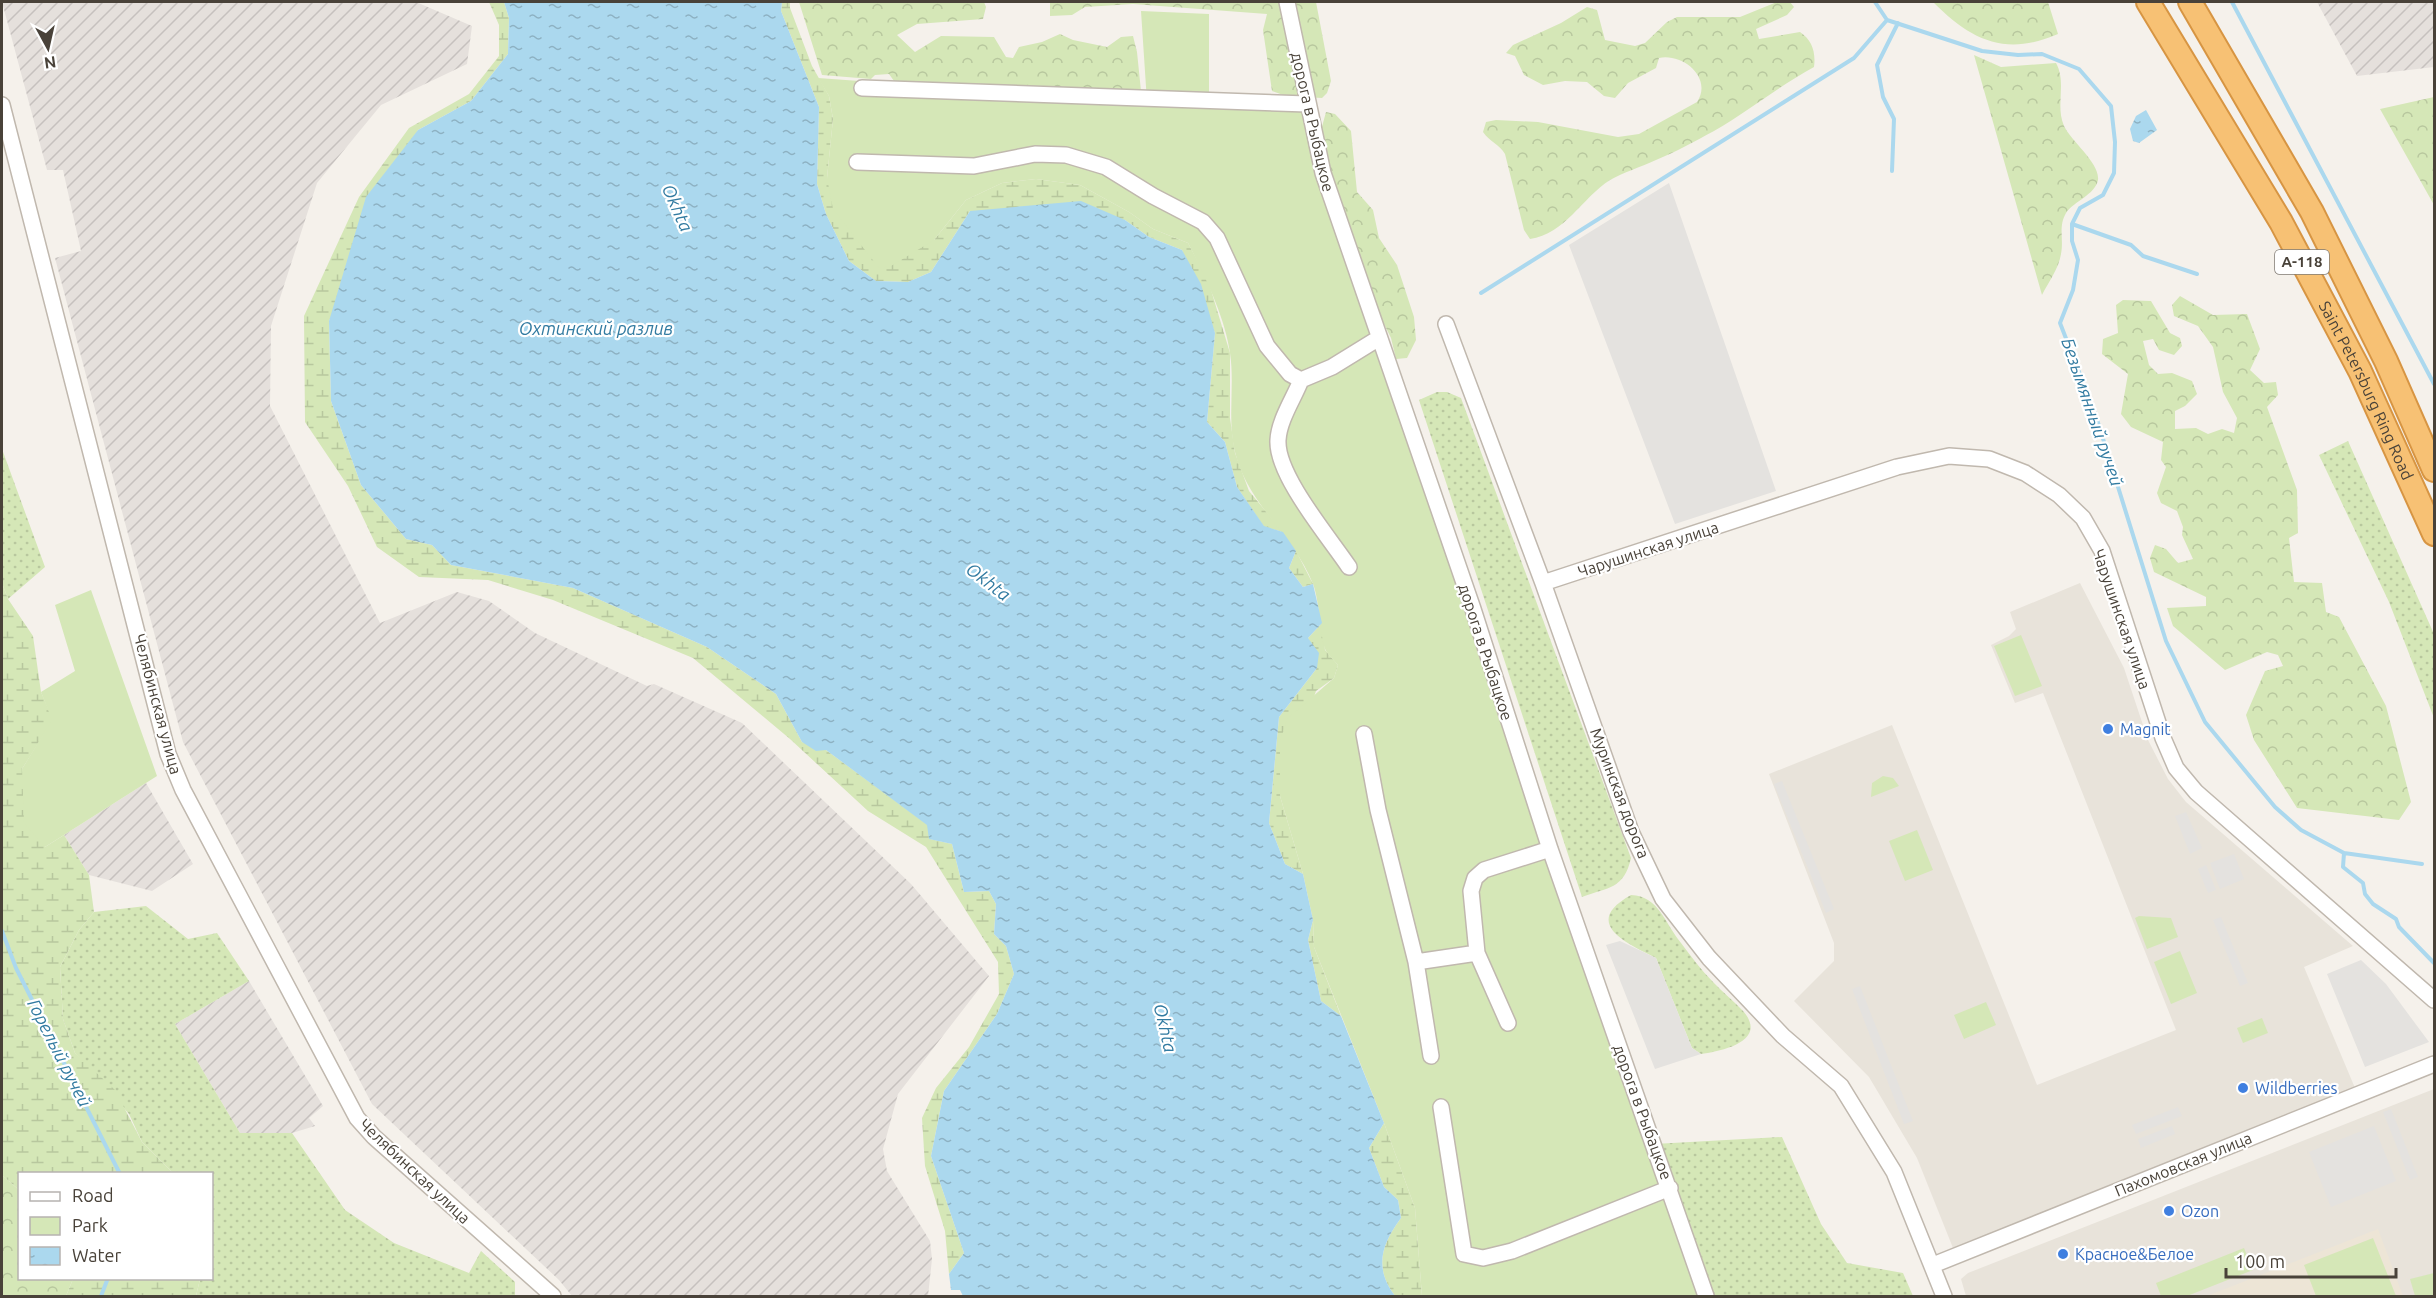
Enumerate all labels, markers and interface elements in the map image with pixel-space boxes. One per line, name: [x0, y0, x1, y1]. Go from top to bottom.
north arrow: [18, 18, 78, 78]
street label: дорога в Рыбацкое: [1288, 50, 1338, 194]
text: N: [43, 53, 57, 73]
water label: Okhta: [659, 181, 697, 235]
road number: А-118: [2275, 250, 2329, 274]
street label: Saint Petersburg Ring Road: [2316, 298, 2417, 482]
water label: Охтинский разлив: [519, 318, 673, 338]
water label: Безымянный ручей: [2058, 335, 2128, 489]
street label: Чарушинская улица: [1575, 518, 1721, 580]
street label: Чарушинская улица: [2090, 547, 2154, 691]
water label: Okhta: [963, 558, 1015, 604]
street label: дорога в Рыбацкое: [1455, 581, 1517, 723]
street label: Челябинская улица: [131, 632, 185, 776]
place label: Magnit: [2120, 720, 2171, 738]
marker: Magnit: [2101, 722, 2115, 736]
street label: Муринская дорога: [1587, 725, 1653, 861]
water label: Горелый ручей: [24, 995, 96, 1110]
water label: Okhta: [1151, 1001, 1181, 1054]
street label: дорога в Рыбацкое: [1610, 1042, 1676, 1182]
place label: Wildberries: [2255, 1079, 2338, 1097]
marker: Wildberries: [2236, 1081, 2250, 1095]
street label: Челябинская улица: [356, 1115, 474, 1227]
street label: Пахомовская улица: [2112, 1128, 2254, 1200]
legend: [18, 1172, 213, 1280]
text: Road: [72, 1185, 114, 1205]
place label: Ozon: [2181, 1202, 2219, 1220]
marker: Ozon: [2162, 1204, 2176, 1218]
text: Park: [72, 1215, 108, 1235]
scale bar: [2226, 1241, 2396, 1279]
text: Water: [72, 1245, 122, 1265]
place label: Красное&Белое: [2075, 1245, 2194, 1263]
marker: Красное&Белое: [2056, 1247, 2070, 1261]
text: 100 m: [2235, 1251, 2285, 1271]

